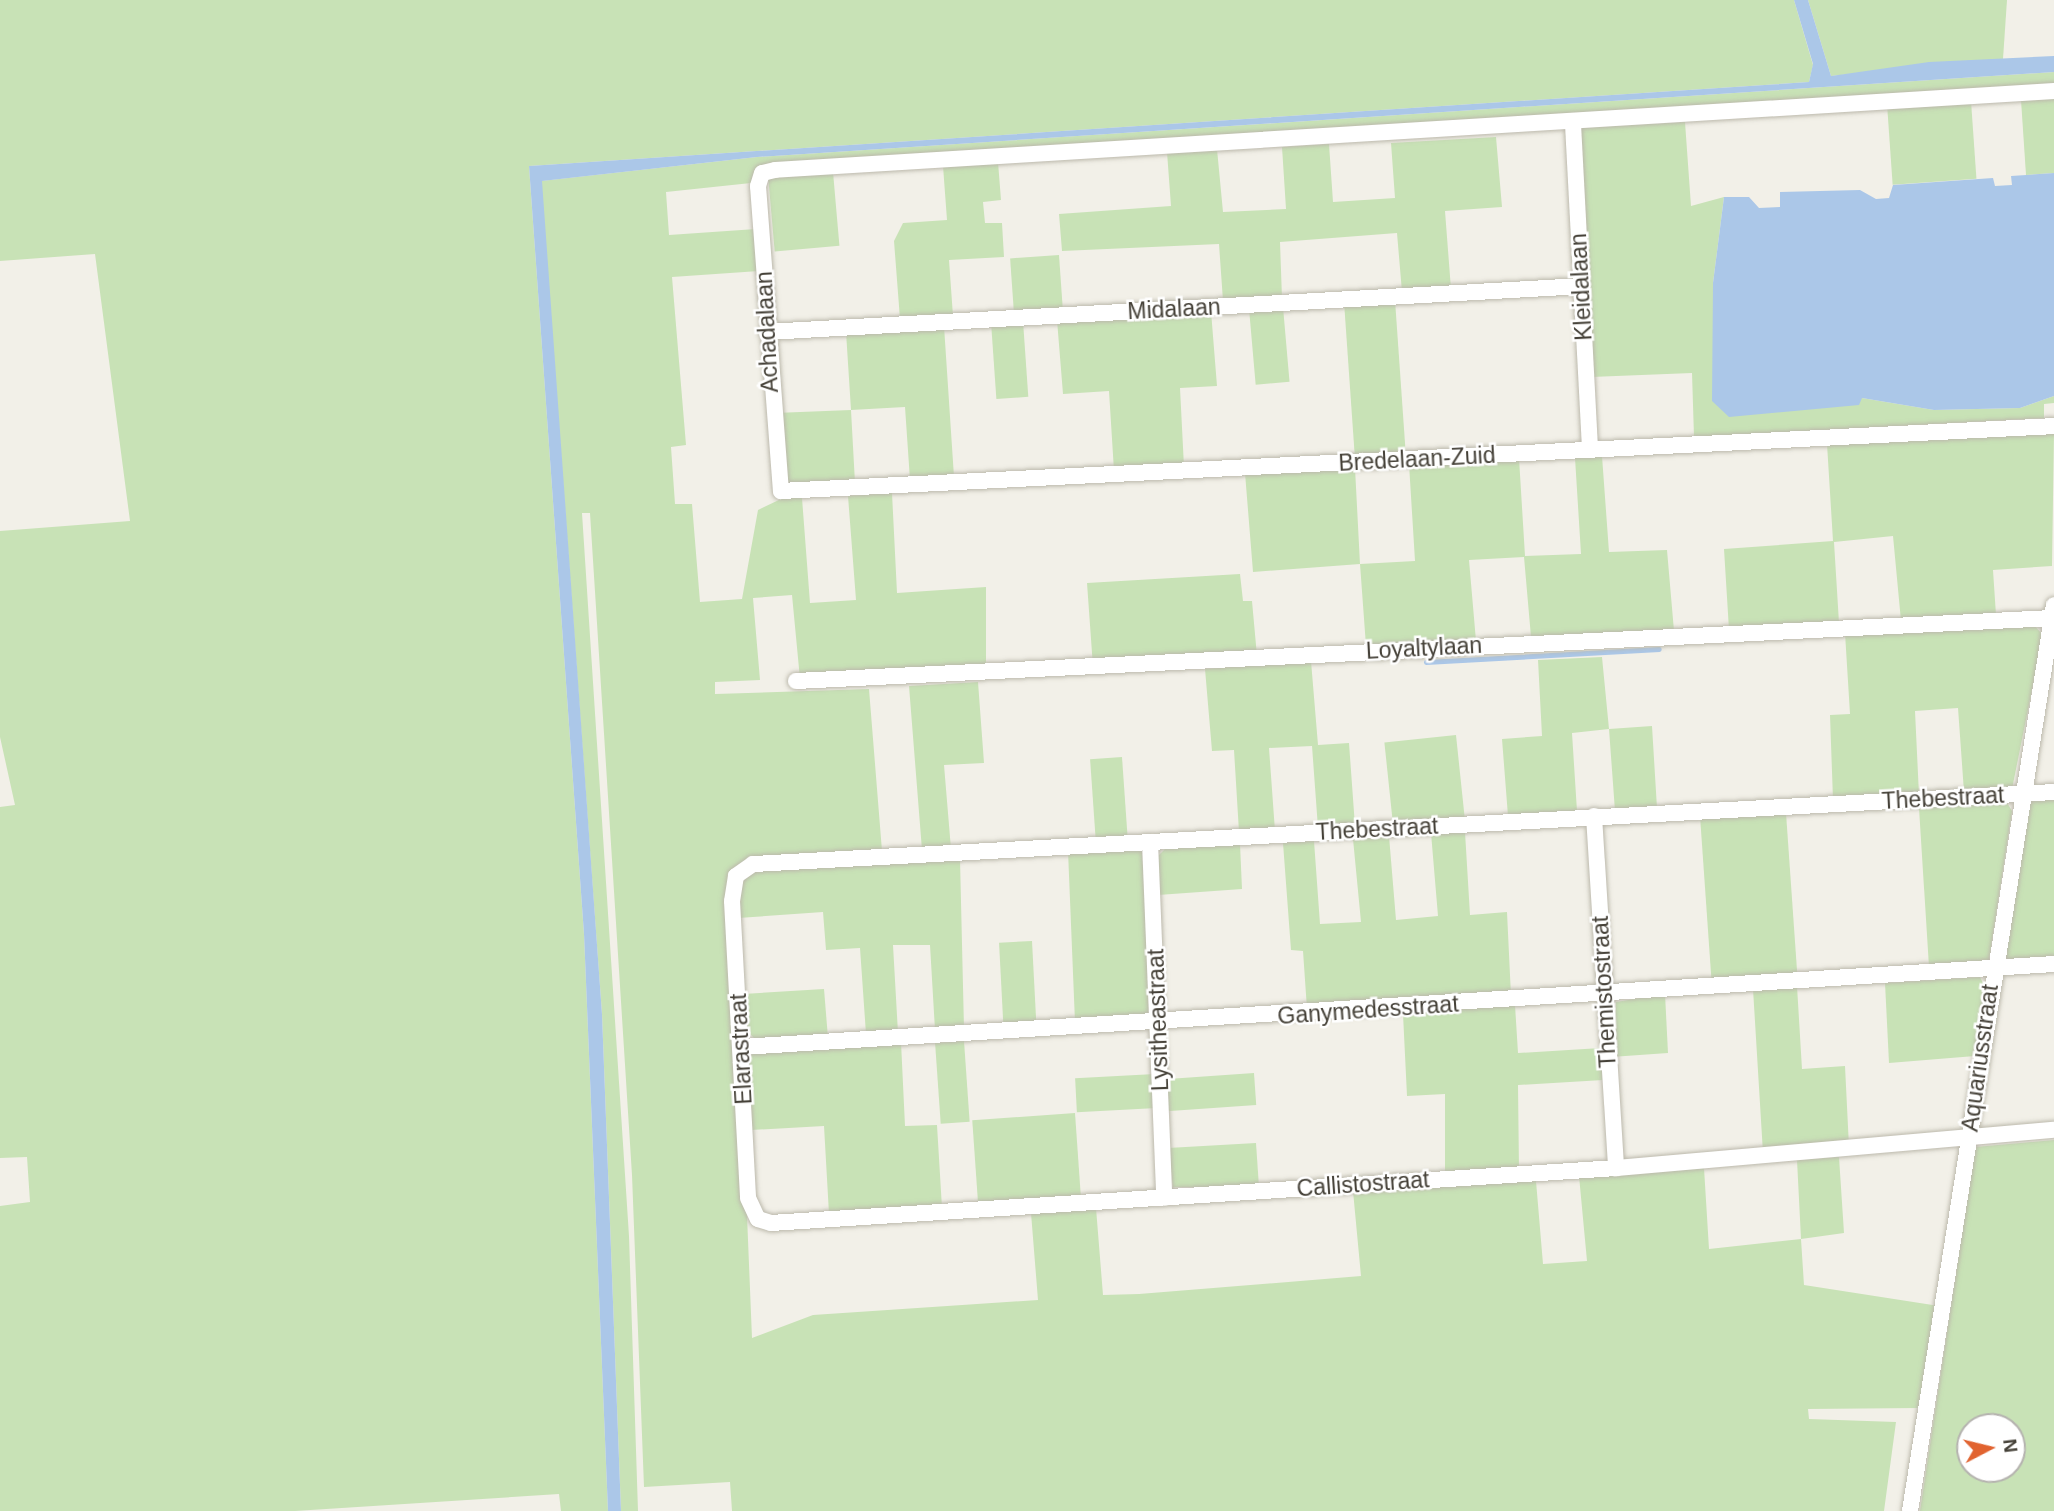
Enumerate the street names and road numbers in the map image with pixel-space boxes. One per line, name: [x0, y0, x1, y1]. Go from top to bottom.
street label: Kleidalaan: [1564, 233, 1598, 341]
street label: Achadalaan: [750, 271, 784, 393]
street label: Midalaan: [1127, 293, 1221, 325]
street label: Bredelaan-Zuid: [1338, 441, 1496, 477]
street label: Loyaltylaan: [1365, 631, 1483, 665]
street label: Thebestraat: [1881, 781, 2005, 815]
street label: Thebestraat: [1315, 812, 1439, 846]
street label: Themistostraat: [1586, 915, 1622, 1069]
street label: Lysitheastraat: [1142, 948, 1174, 1092]
street label: Aquariusstraat: [1956, 983, 2004, 1133]
street label: Ganymedesstraat: [1276, 990, 1460, 1030]
street label: Elarastraat: [724, 993, 758, 1105]
street label: Callistostraat: [1296, 1166, 1430, 1202]

